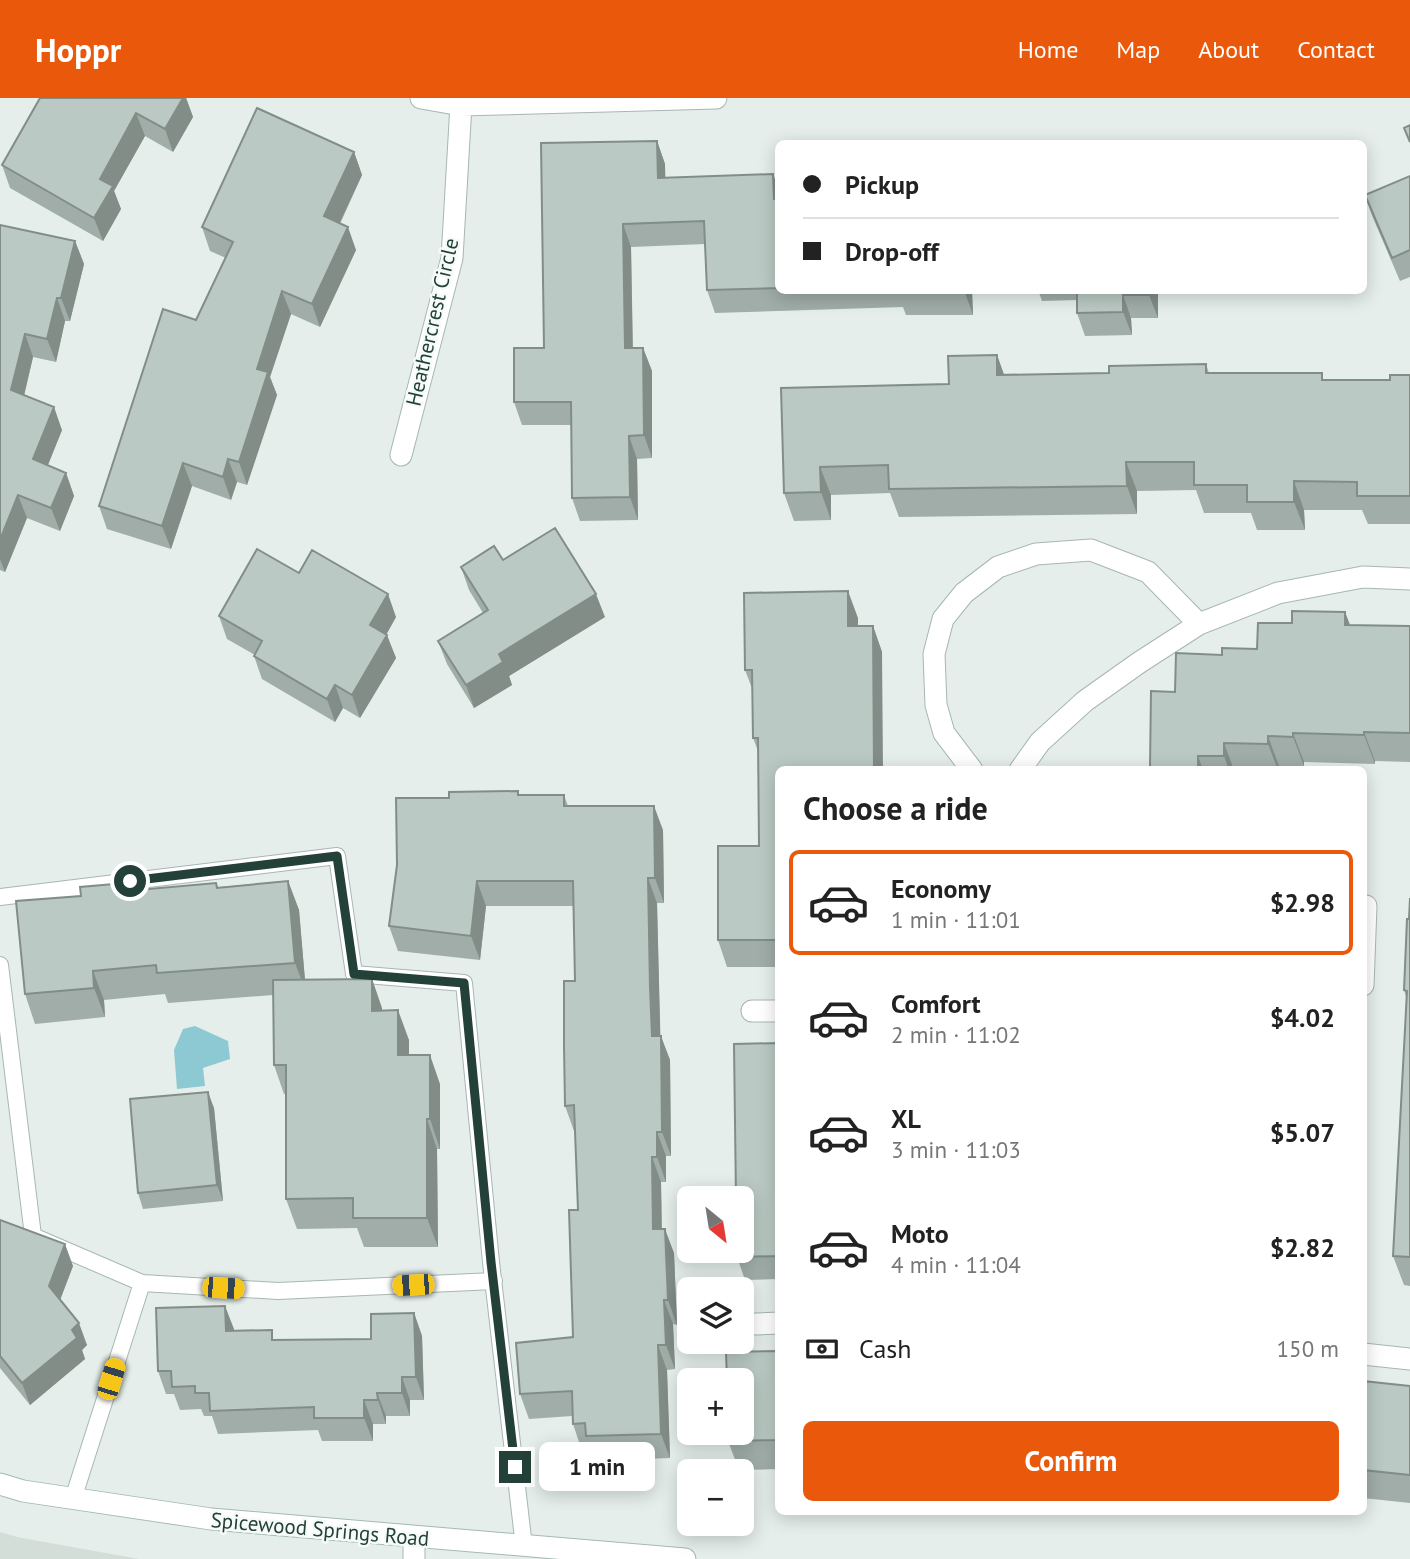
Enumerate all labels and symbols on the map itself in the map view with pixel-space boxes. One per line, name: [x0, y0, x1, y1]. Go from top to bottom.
street label: Heathercrest Circle: [400, 235, 464, 409]
route start: [114, 865, 146, 897]
north arrow: [677, 1186, 754, 1264]
car: [392, 1273, 435, 1297]
car: [202, 1276, 245, 1300]
car: [95, 1356, 128, 1402]
callout: 1 min: [540, 1442, 655, 1492]
route end: [499, 1451, 531, 1483]
street label: Spicewood Springs Road: [210, 1506, 430, 1552]

